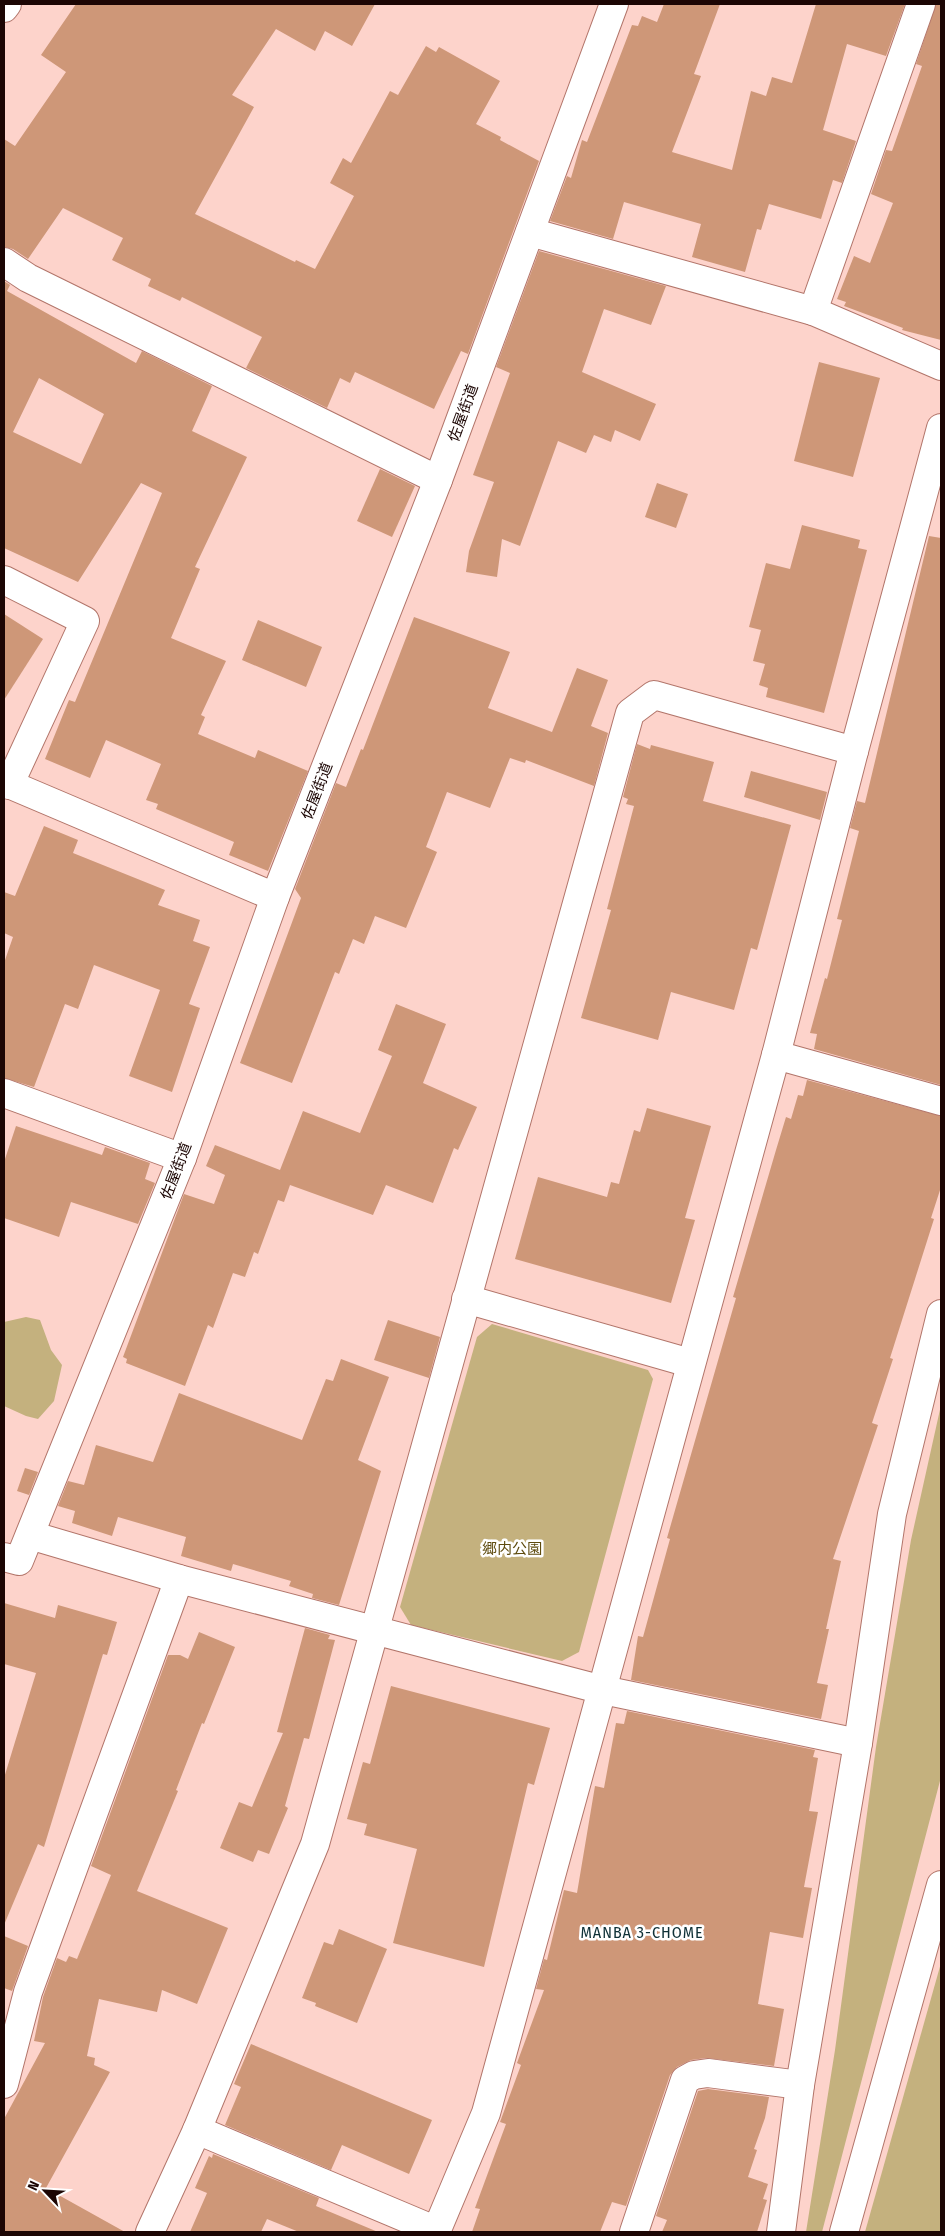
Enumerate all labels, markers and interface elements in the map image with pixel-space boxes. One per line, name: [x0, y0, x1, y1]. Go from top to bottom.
street label: 佐屋街道: [444, 382, 482, 444]
street label: 佐屋街道: [298, 760, 336, 822]
street label: 佐屋街道: [157, 1140, 195, 1202]
park label: 郷内公園: [482, 1540, 542, 1558]
district label: MANBA 3-CHOME: [580, 1923, 704, 1942]
north arrow: [20, 2166, 70, 2216]
text: N: [24, 2178, 43, 2193]

